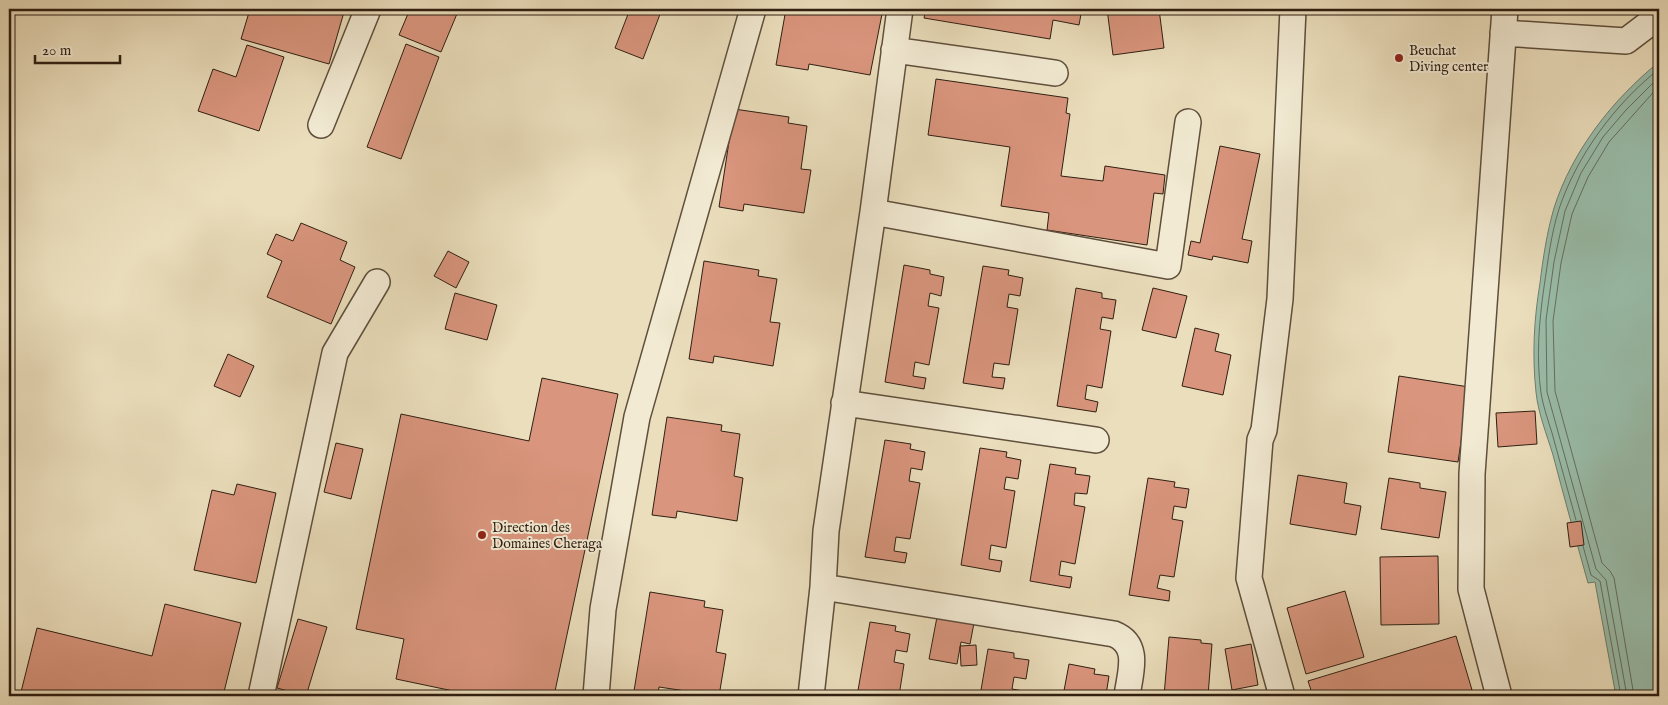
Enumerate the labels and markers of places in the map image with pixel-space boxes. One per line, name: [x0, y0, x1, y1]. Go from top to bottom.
place label: Beuchat Diving center: [1409, 42, 1488, 76]
marker: Beuchat Diving center: [1393, 52, 1405, 64]
place label: Direction des Domaines Cheraga: [492, 519, 603, 553]
marker: Direction des Domaines Cheraga: [476, 529, 488, 541]

